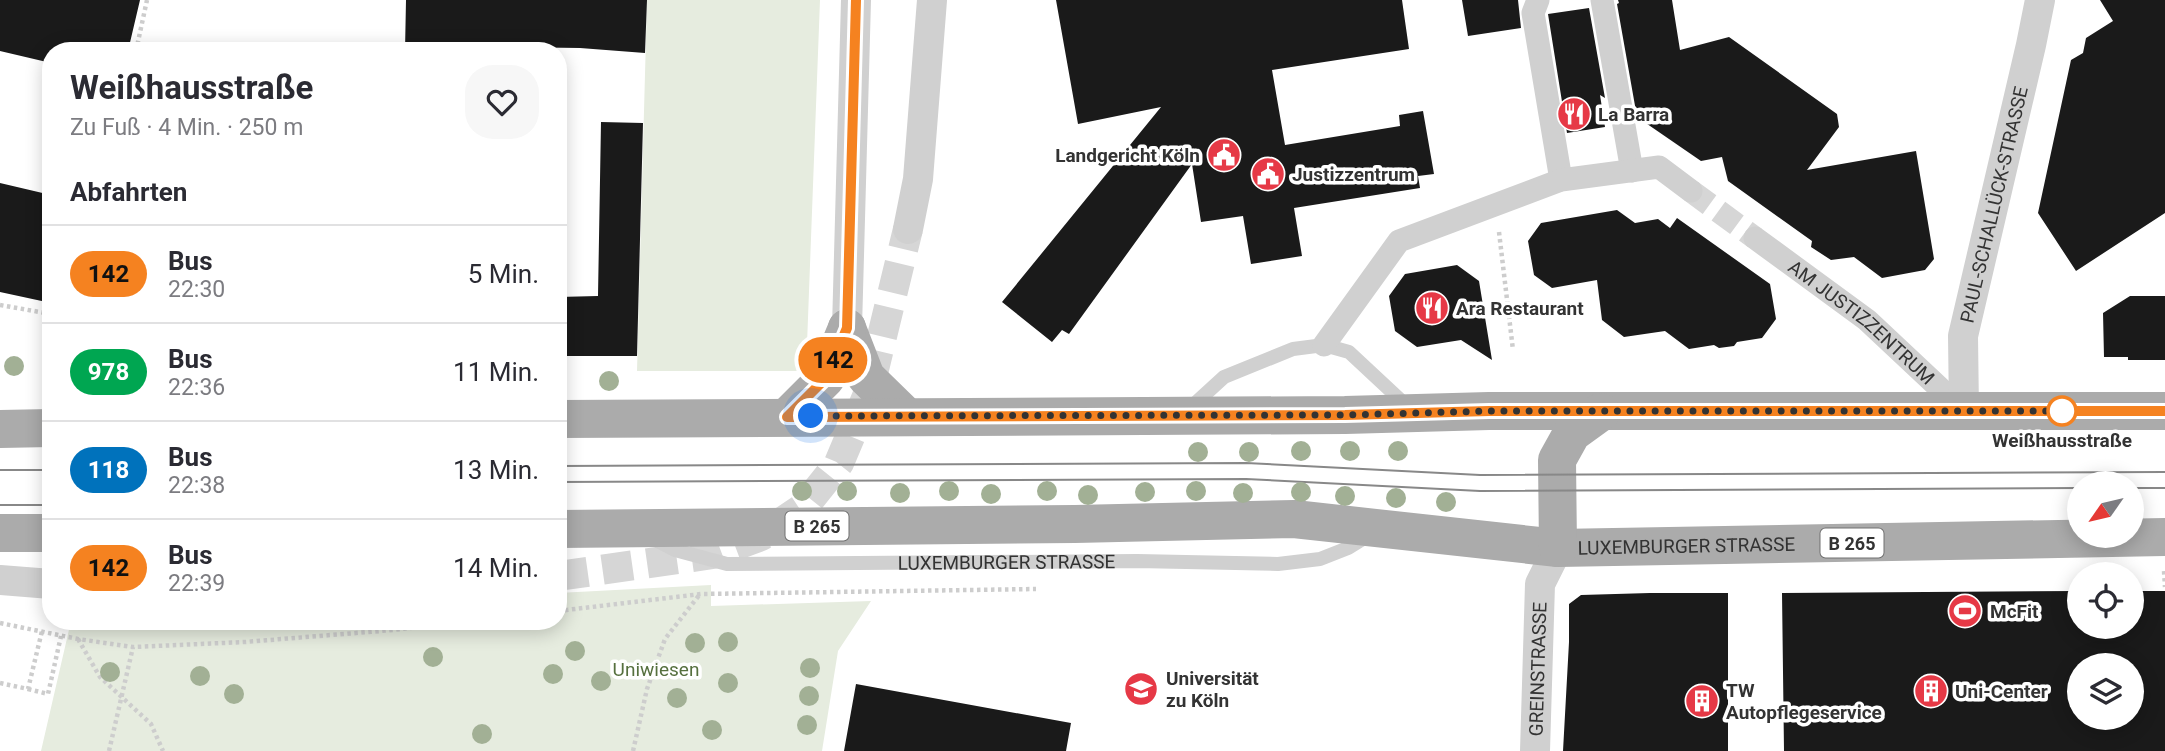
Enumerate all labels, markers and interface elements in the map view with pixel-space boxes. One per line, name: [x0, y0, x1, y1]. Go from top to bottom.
button: heart: [465, 65, 539, 139]
text: Weißhausstraße: [70, 68, 313, 107]
street label: PAUL-SCHALLÜCK-STRASSE: [1955, 84, 2032, 325]
restaurant icon: La Barra: [1555, 95, 1593, 133]
place label: La Barra: [1598, 103, 1669, 126]
text: Zu Fuß · 4 Min. · 250 m: [70, 114, 303, 141]
public building icon: Landgericht Köln: [1205, 136, 1243, 174]
place label: Landgericht Köln: [1055, 144, 1200, 167]
public building icon: Justizzentrum: [1249, 155, 1287, 193]
place label: Justizzentrum: [1292, 163, 1415, 186]
text: Abfahrten: [70, 177, 187, 207]
text: Bus: [168, 246, 213, 276]
street label: AM JUSTIZZENTRUM: [1784, 255, 1940, 389]
text: 5 Min.: [468, 259, 539, 289]
text: 142: [88, 260, 129, 288]
text: 22:30: [168, 276, 225, 303]
restaurant icon: Ara Restaurant: [1413, 289, 1451, 327]
place label: Ara Restaurant: [1456, 297, 1584, 320]
line badge: 142: [793, 337, 873, 383]
text: Bus: [168, 344, 213, 374]
text: 142: [812, 346, 854, 374]
text: 11 Min.: [453, 357, 539, 387]
text: 978: [88, 358, 129, 386]
text: 22:36: [168, 374, 225, 401]
marker: Weißhausstraße: [2047, 396, 2077, 426]
your location: [793, 398, 828, 433]
place label: Weißhausstraße: [1992, 429, 2132, 452]
text: Bus: [168, 442, 213, 472]
text: 13 Min.: [453, 455, 539, 485]
text: 118: [88, 456, 129, 484]
north arrow: [2067, 471, 2144, 548]
map controls: [2067, 471, 2144, 730]
text: 22:38: [168, 472, 225, 499]
road number: B 265: [786, 512, 848, 540]
road number: B 265: [1820, 528, 1884, 558]
street label: LUXEMBURGER STRASSE: [1577, 532, 1795, 559]
text: Bus: [168, 540, 213, 570]
street label: LUXEMBURGER STRASSE: [898, 550, 1116, 574]
text: 14 Min.: [453, 553, 539, 583]
text: 142: [88, 554, 129, 582]
button: locate: [2067, 562, 2144, 639]
text: 22:39: [168, 570, 225, 597]
sports icon: McFit: [1946, 592, 1984, 630]
place label: McFit: [1990, 600, 2039, 623]
street label: GREINSTRASSE: [1524, 601, 1551, 737]
button: layers: [2067, 653, 2144, 730]
park label: Uniwiesen: [613, 658, 699, 681]
place label: Universität zu Köln: [1166, 667, 1259, 712]
school or university icon: Universität zu Köln: [1122, 670, 1160, 708]
building icon: Uni-Center: [1912, 672, 1950, 710]
place label: TW Autopflegeservice: [1726, 679, 1882, 724]
place label: Uni-Center: [1955, 680, 2048, 703]
building icon: TW Autopflegeservice: [1683, 682, 1721, 720]

